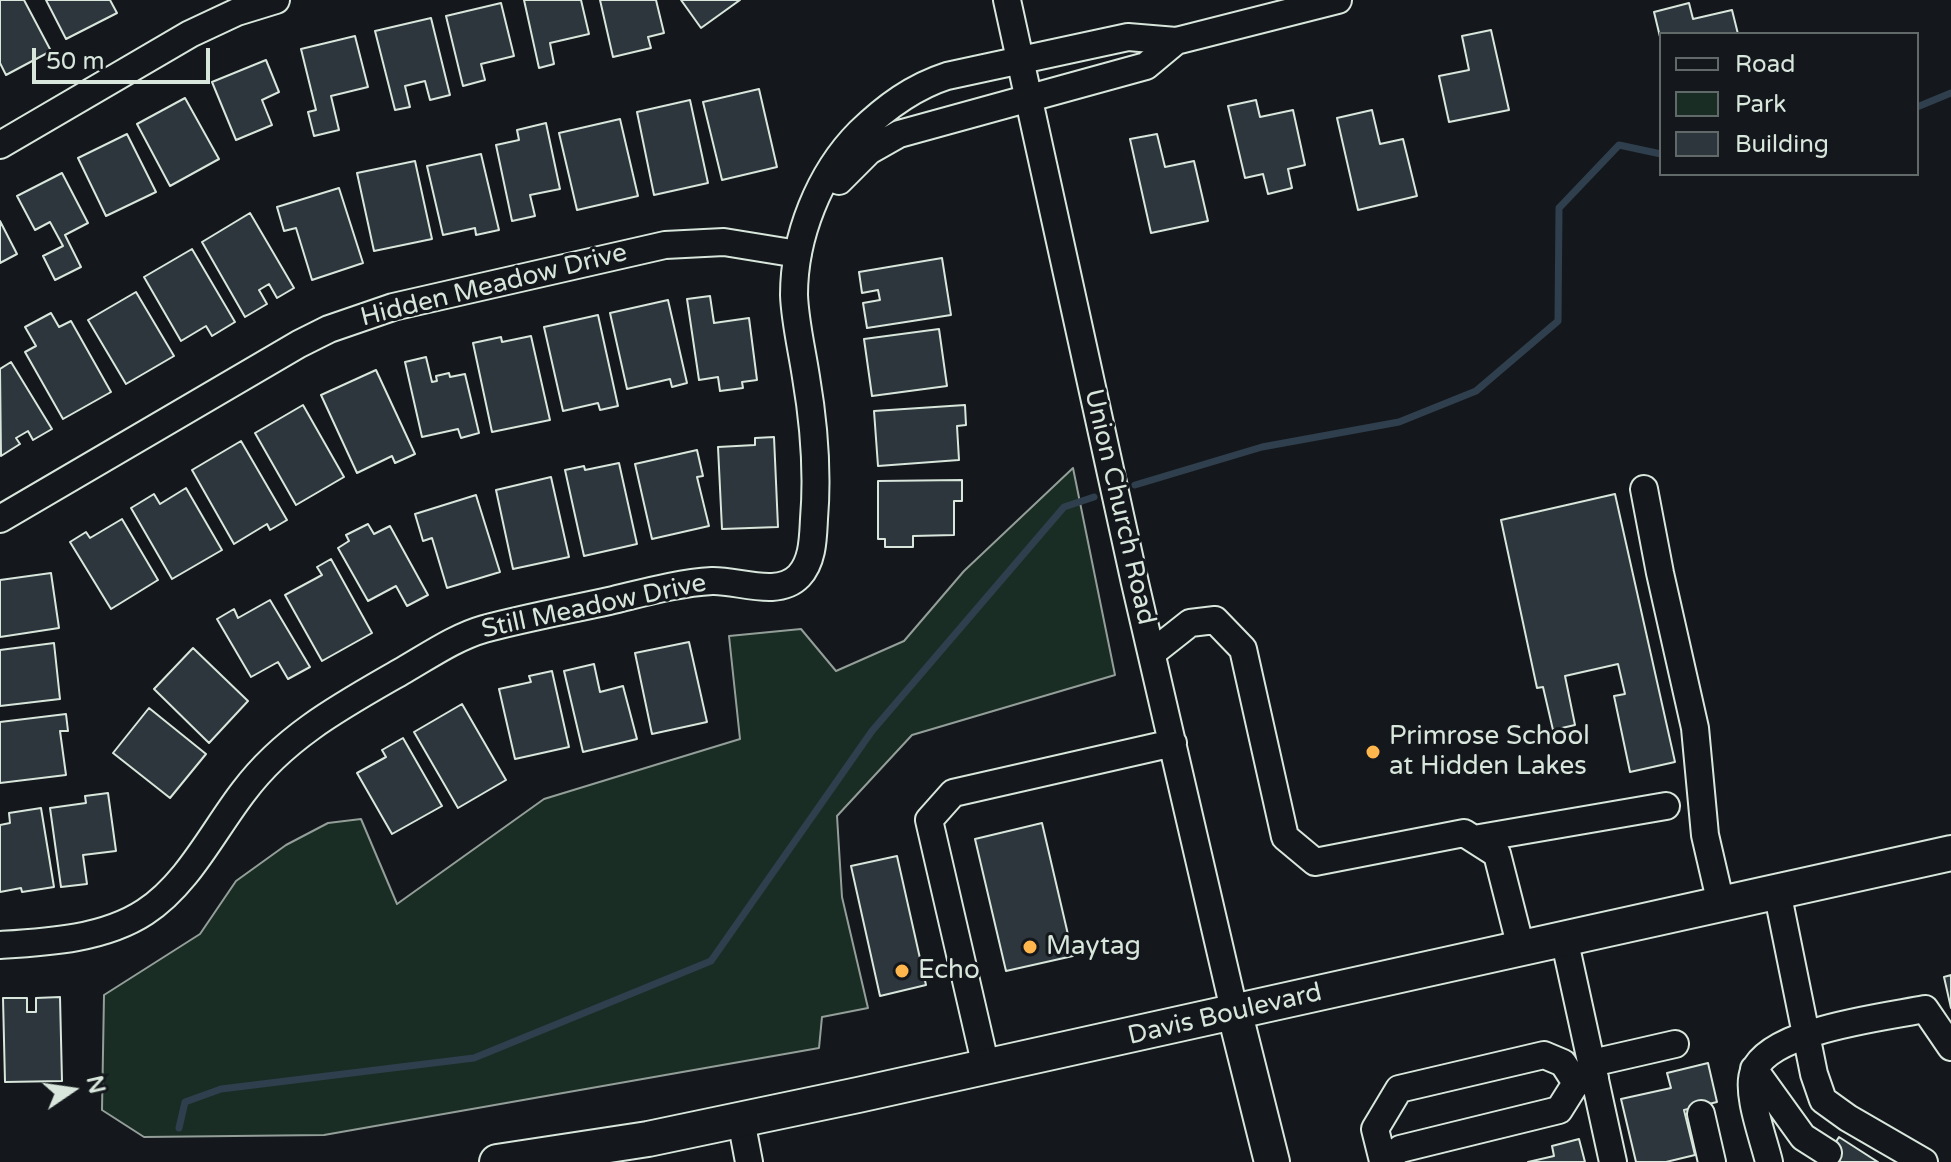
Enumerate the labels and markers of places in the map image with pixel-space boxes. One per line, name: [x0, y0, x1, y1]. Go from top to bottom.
place label: Primrose School at Hidden Lakes: [1389, 721, 1590, 782]
marker: Primrose School at Hidden Lakes: [1364, 743, 1382, 761]
place label: Maytag: [1046, 931, 1141, 963]
marker: Maytag: [1021, 938, 1039, 956]
place label: Echo: [918, 955, 980, 987]
marker: Echo: [893, 962, 911, 980]

